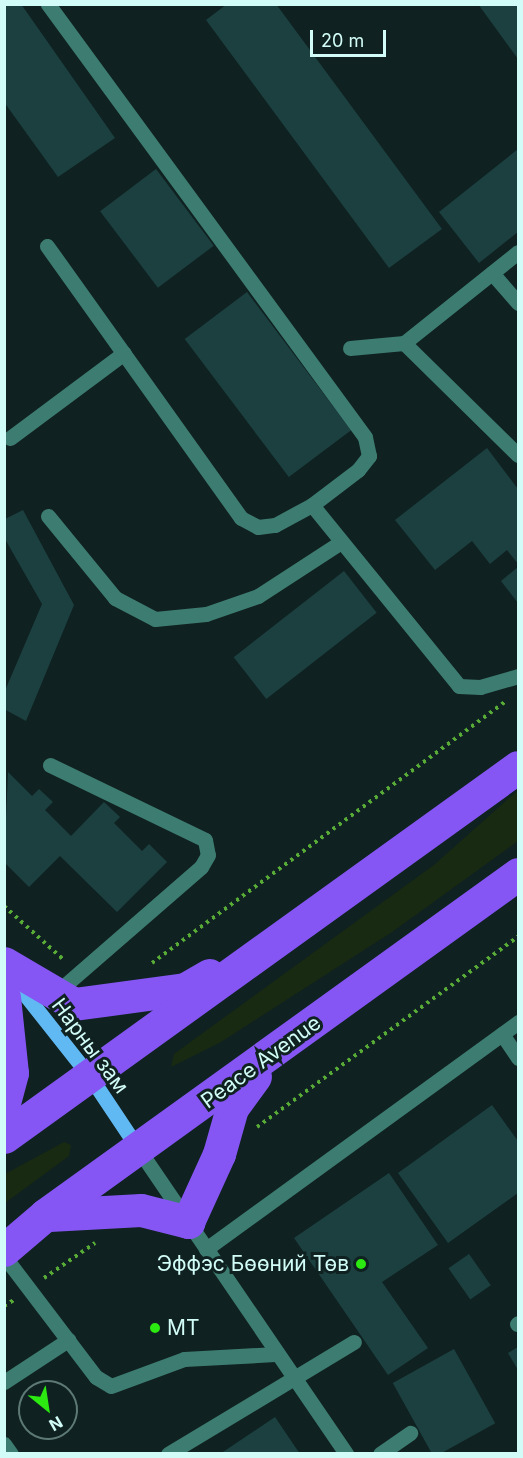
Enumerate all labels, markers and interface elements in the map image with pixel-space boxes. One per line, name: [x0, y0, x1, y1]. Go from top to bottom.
scale bar: [313, 18, 390, 56]
text: 20 m: [321, 30, 364, 51]
street label: Нарны зам: [46, 994, 134, 1098]
street label: Peace Avenue: [196, 1010, 326, 1114]
place label: Эффэс Бөөний Төв: [157, 1251, 349, 1277]
marker: Эффэс Бөөний Төв: [354, 1257, 368, 1271]
place label: МТ: [167, 1315, 200, 1341]
marker: МТ: [148, 1321, 162, 1335]
north arrow: [18, 1380, 78, 1440]
text: N: [46, 1412, 66, 1436]

